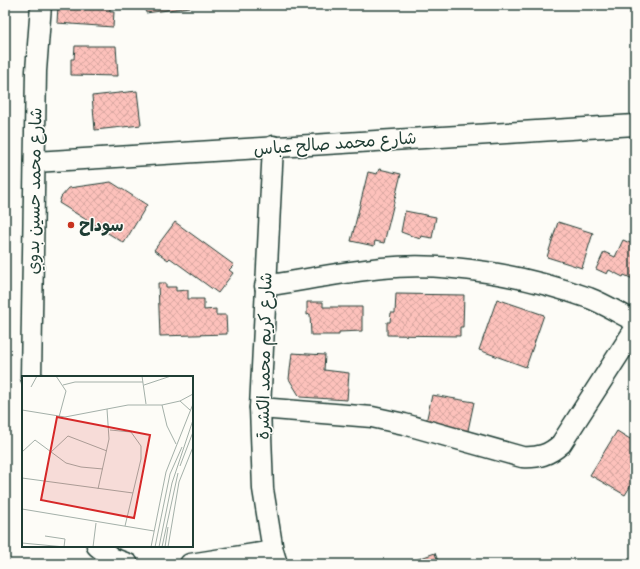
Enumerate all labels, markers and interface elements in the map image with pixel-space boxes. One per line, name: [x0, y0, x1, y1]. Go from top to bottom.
street label: شارع محمد حسين بدوي: [22, 107, 49, 275]
street label: شارع محمد صالح عباس: [253, 126, 417, 163]
place label: سوداح: [79, 214, 124, 239]
marker: سوداح: [66, 220, 76, 230]
street label: شارع كريم محمد الكشرة: [252, 272, 279, 440]
inset map: [22, 376, 193, 547]

